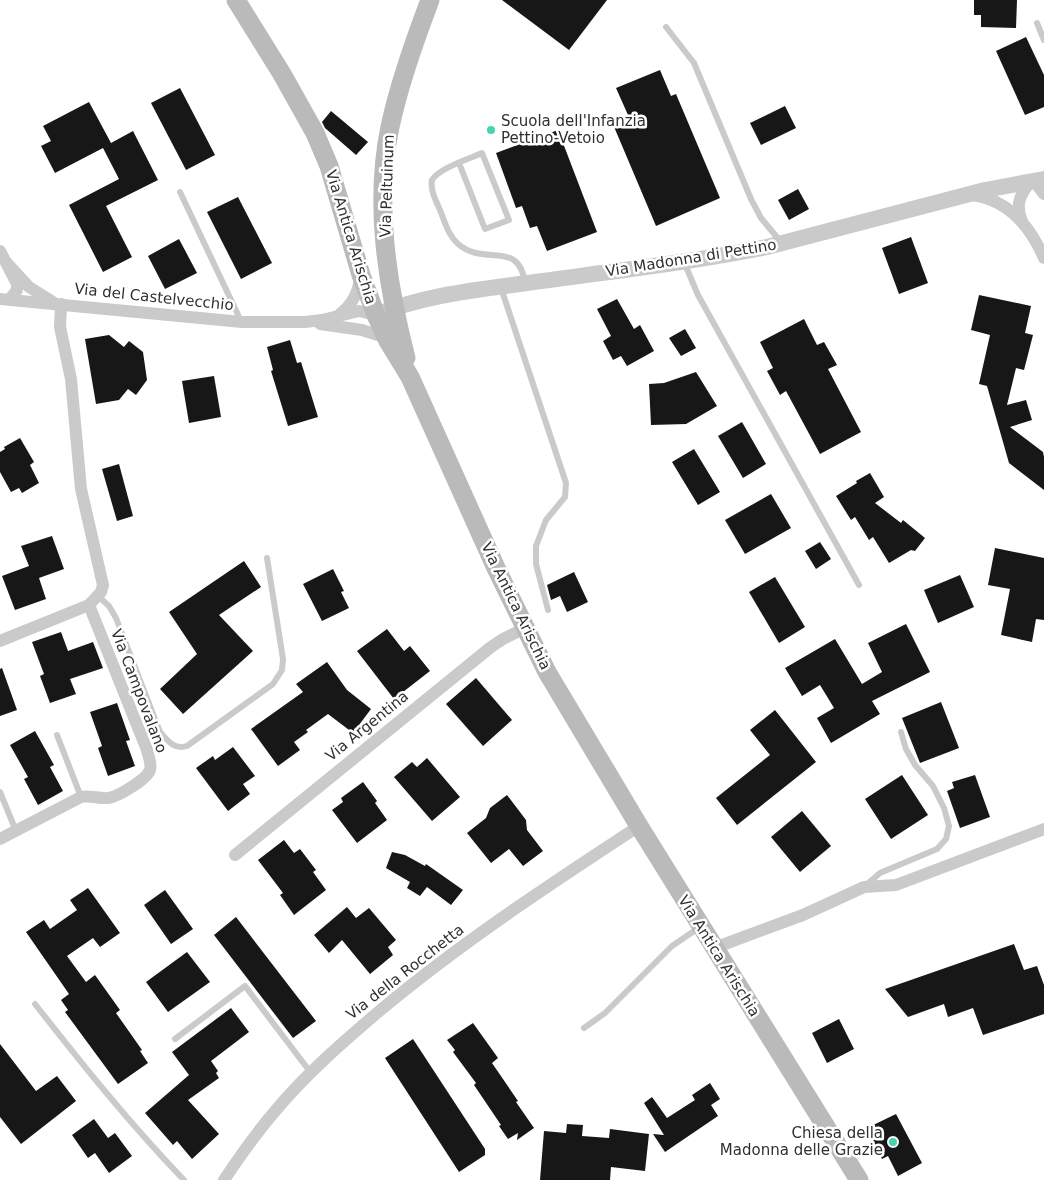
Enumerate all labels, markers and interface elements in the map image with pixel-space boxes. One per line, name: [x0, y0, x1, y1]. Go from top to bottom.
place label: Scuola dell'Infanzia Pettino-Vetoio: [501, 112, 646, 147]
marker: Scuola dell'Infanzia Pettino-Vetoio: [485, 124, 497, 136]
street label: Via Peltuinum: [376, 134, 398, 238]
street label: Via Antica Arischia: [322, 168, 380, 306]
street label: Via Madonna di Pettino: [604, 236, 778, 280]
street label: Via del Castelvecchio: [74, 280, 234, 314]
street label: Via Antica Arischia: [477, 539, 555, 673]
street label: Via Campovalano: [107, 627, 171, 755]
street label: Via Argentina: [322, 687, 412, 765]
street label: Via Antica Arischia: [674, 892, 764, 1020]
street label: Via della Rocchetta: [343, 921, 467, 1023]
place label: Chiesa della Madonna delle Grazie: [720, 1124, 883, 1159]
marker: Chiesa della Madonna delle Grazie: [887, 1136, 899, 1148]

